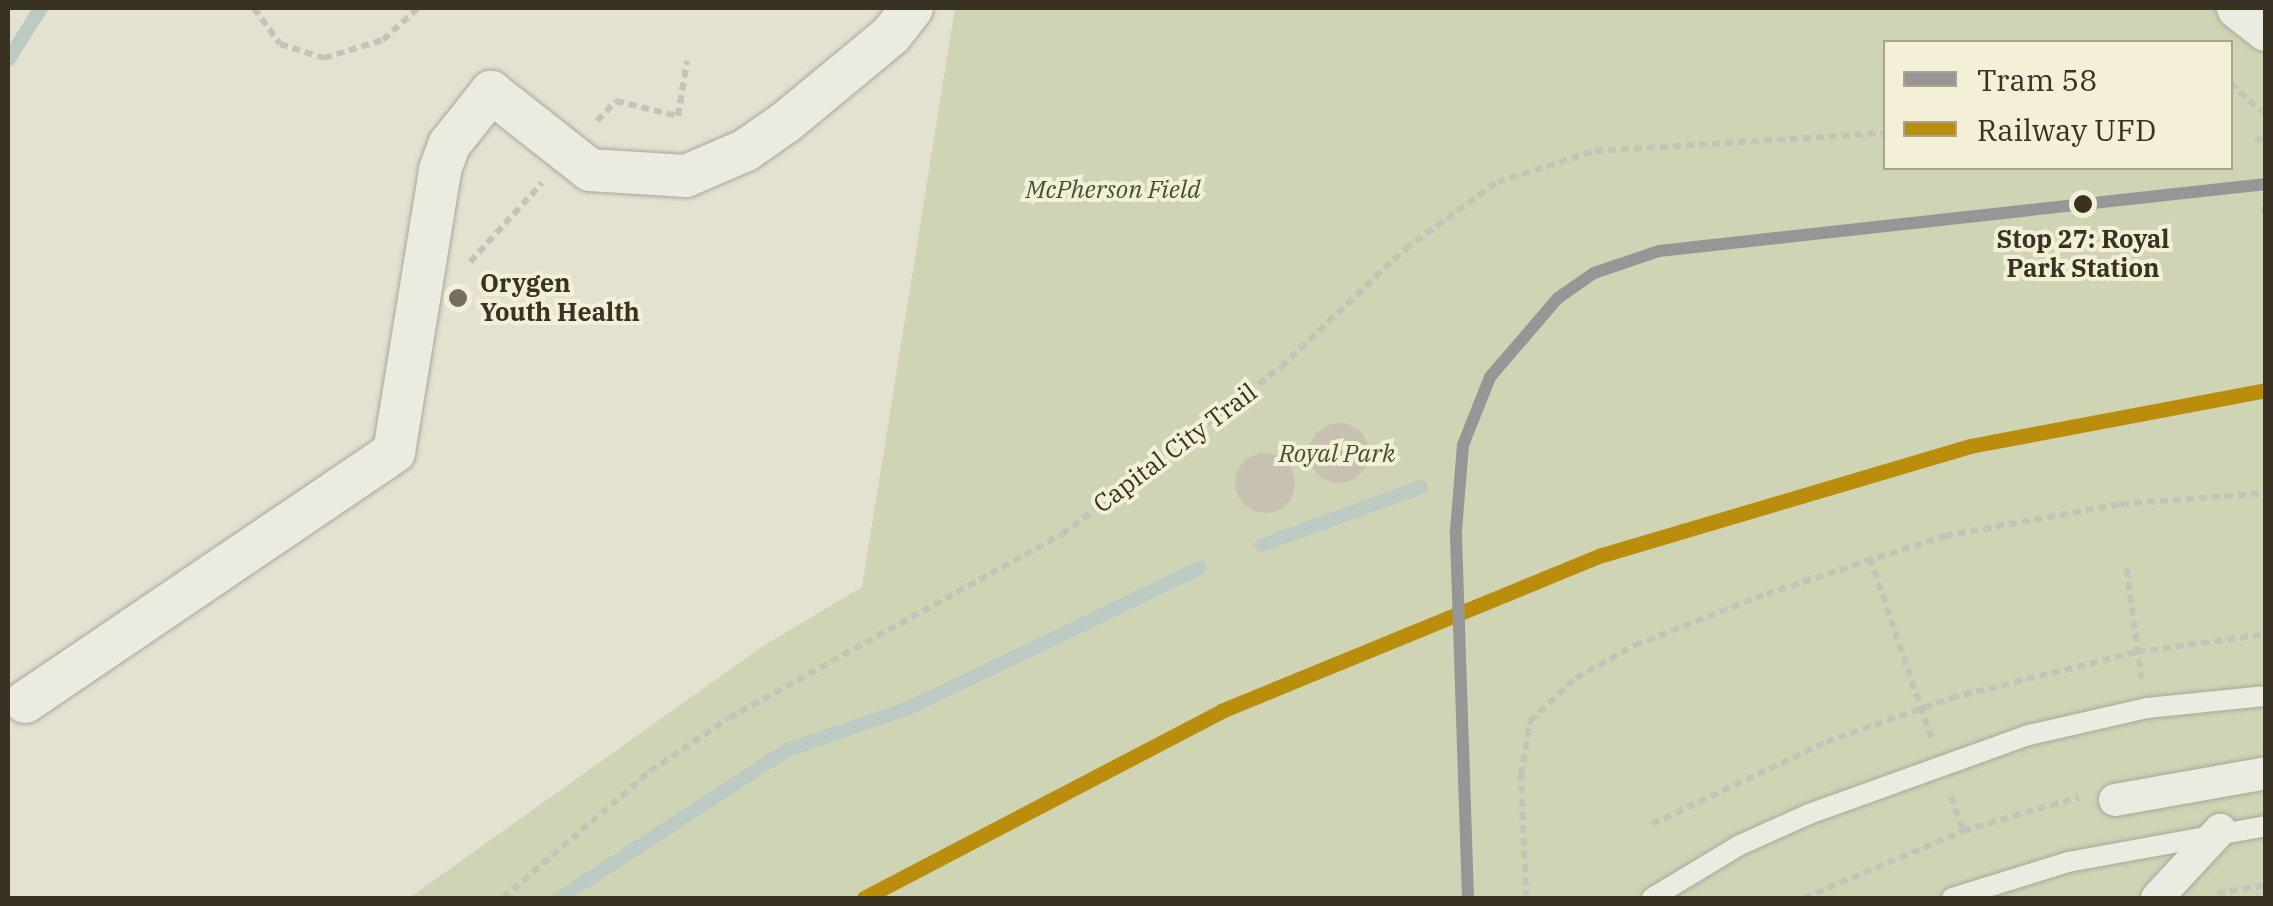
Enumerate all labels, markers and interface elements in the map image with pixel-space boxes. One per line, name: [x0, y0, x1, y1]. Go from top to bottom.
legend: [1883, 40, 2233, 170]
text: Tram 58: [1977, 60, 2097, 99]
text: Railway UFD: [1977, 110, 2156, 149]
park label: McPherson Field: [1025, 174, 1201, 204]
marker: Stop 27: Royal Park Station: [2067, 188, 2099, 220]
place label: Stop 27: Royal Park Station: [1997, 225, 2169, 284]
place label: Orygen Youth Health: [480, 269, 640, 328]
marker: Orygen Youth Health: [445, 285, 471, 311]
street label: Capital City Trail: [1087, 377, 1263, 519]
park label: Royal Park: [1279, 438, 1395, 468]

